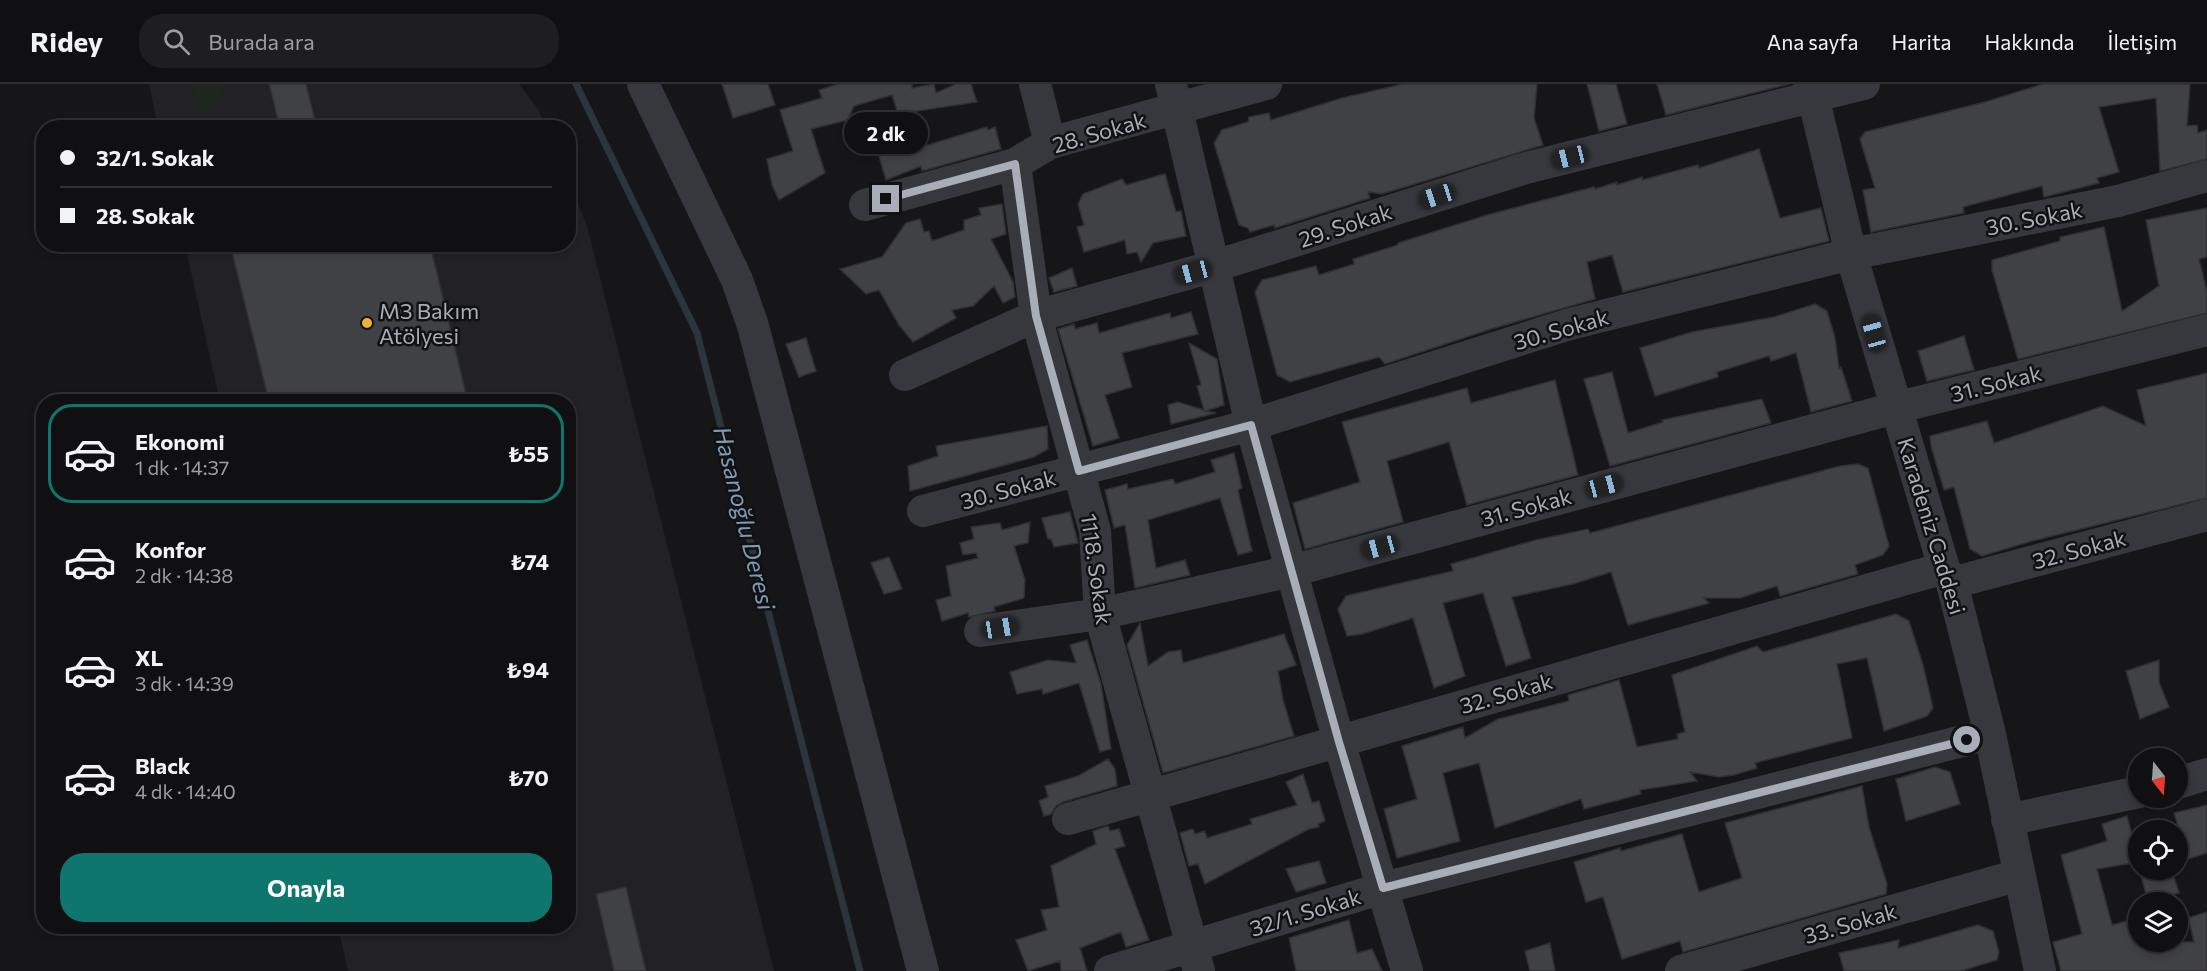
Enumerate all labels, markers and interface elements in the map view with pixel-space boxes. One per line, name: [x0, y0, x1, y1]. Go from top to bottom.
search box: [139, 14, 559, 68]
text: Ridey: [30, 24, 103, 58]
icon: search: [160, 25, 193, 58]
text: Burada ara: [208, 28, 315, 55]
text: Ana sayfa: [1767, 29, 1858, 54]
text: Harita: [1891, 29, 1952, 54]
text: Hakkında: [1985, 29, 2075, 54]
text: İletişim: [2108, 29, 2177, 54]
street label: 28. Sokak: [1049, 106, 1149, 158]
callout: 2 dk: [844, 112, 928, 154]
text: 2 dk: [867, 121, 905, 145]
text: 32/1. Sokak: [96, 144, 214, 171]
car: [1550, 144, 1590, 170]
car: [1417, 182, 1457, 210]
route end: [872, 185, 899, 212]
street label: 30. Sokak: [1984, 195, 2084, 241]
street label: 29. Sokak: [1295, 197, 1395, 253]
text: 28. Sokak: [96, 202, 195, 229]
car: [1173, 259, 1213, 285]
place label: M3 Bakım Atölyesi: [379, 297, 479, 349]
street label: 30. Sokak: [1510, 303, 1612, 355]
car: [1860, 313, 1888, 353]
marker: M3 Bakım Atölyesi: [360, 316, 374, 330]
street label: 31. Sokak: [1948, 359, 2044, 407]
water label: Hasanoğlu Deresi: [708, 423, 782, 614]
icon: car: [63, 427, 117, 481]
text: Ekonomi: [135, 428, 225, 455]
street label: Karadeniz Caddesi: [1892, 434, 1972, 618]
text: ₺55: [508, 440, 549, 467]
text: 1 dk · 14:37: [135, 455, 229, 479]
street label: 30. Sokak: [957, 463, 1059, 515]
car: [1584, 473, 1624, 499]
street label: 31. Sokak: [1478, 482, 1574, 532]
street label: 1118. Sokak: [1076, 512, 1118, 626]
street label: 32. Sokak: [2029, 524, 2129, 574]
car: [1360, 534, 1400, 560]
icon: car: [63, 535, 117, 589]
text: Konfor: [135, 536, 206, 563]
text: ₺74: [510, 548, 549, 575]
text: 2 dk · 14:38: [135, 563, 234, 587]
car: [981, 616, 1019, 640]
icon: car: [63, 643, 117, 697]
text: XL: [135, 644, 163, 671]
text: ₺94: [506, 656, 549, 683]
street label: 32. Sokak: [1456, 667, 1556, 719]
text: 3 dk · 14:39: [135, 671, 234, 695]
route start: [1953, 726, 1980, 753]
north arrow: [2128, 748, 2188, 808]
map controls: [2128, 748, 2188, 952]
icon: car: [63, 751, 117, 805]
text: Black: [135, 752, 190, 779]
text: ₺70: [508, 764, 549, 791]
text: 4 dk · 14:40: [135, 779, 236, 803]
button: locate: [2128, 820, 2188, 880]
button: Onayla: [60, 853, 552, 922]
street label: 32/1. Sokak: [1246, 882, 1364, 942]
button: layers: [2128, 892, 2188, 952]
street label: 33. Sokak: [1800, 897, 1900, 949]

